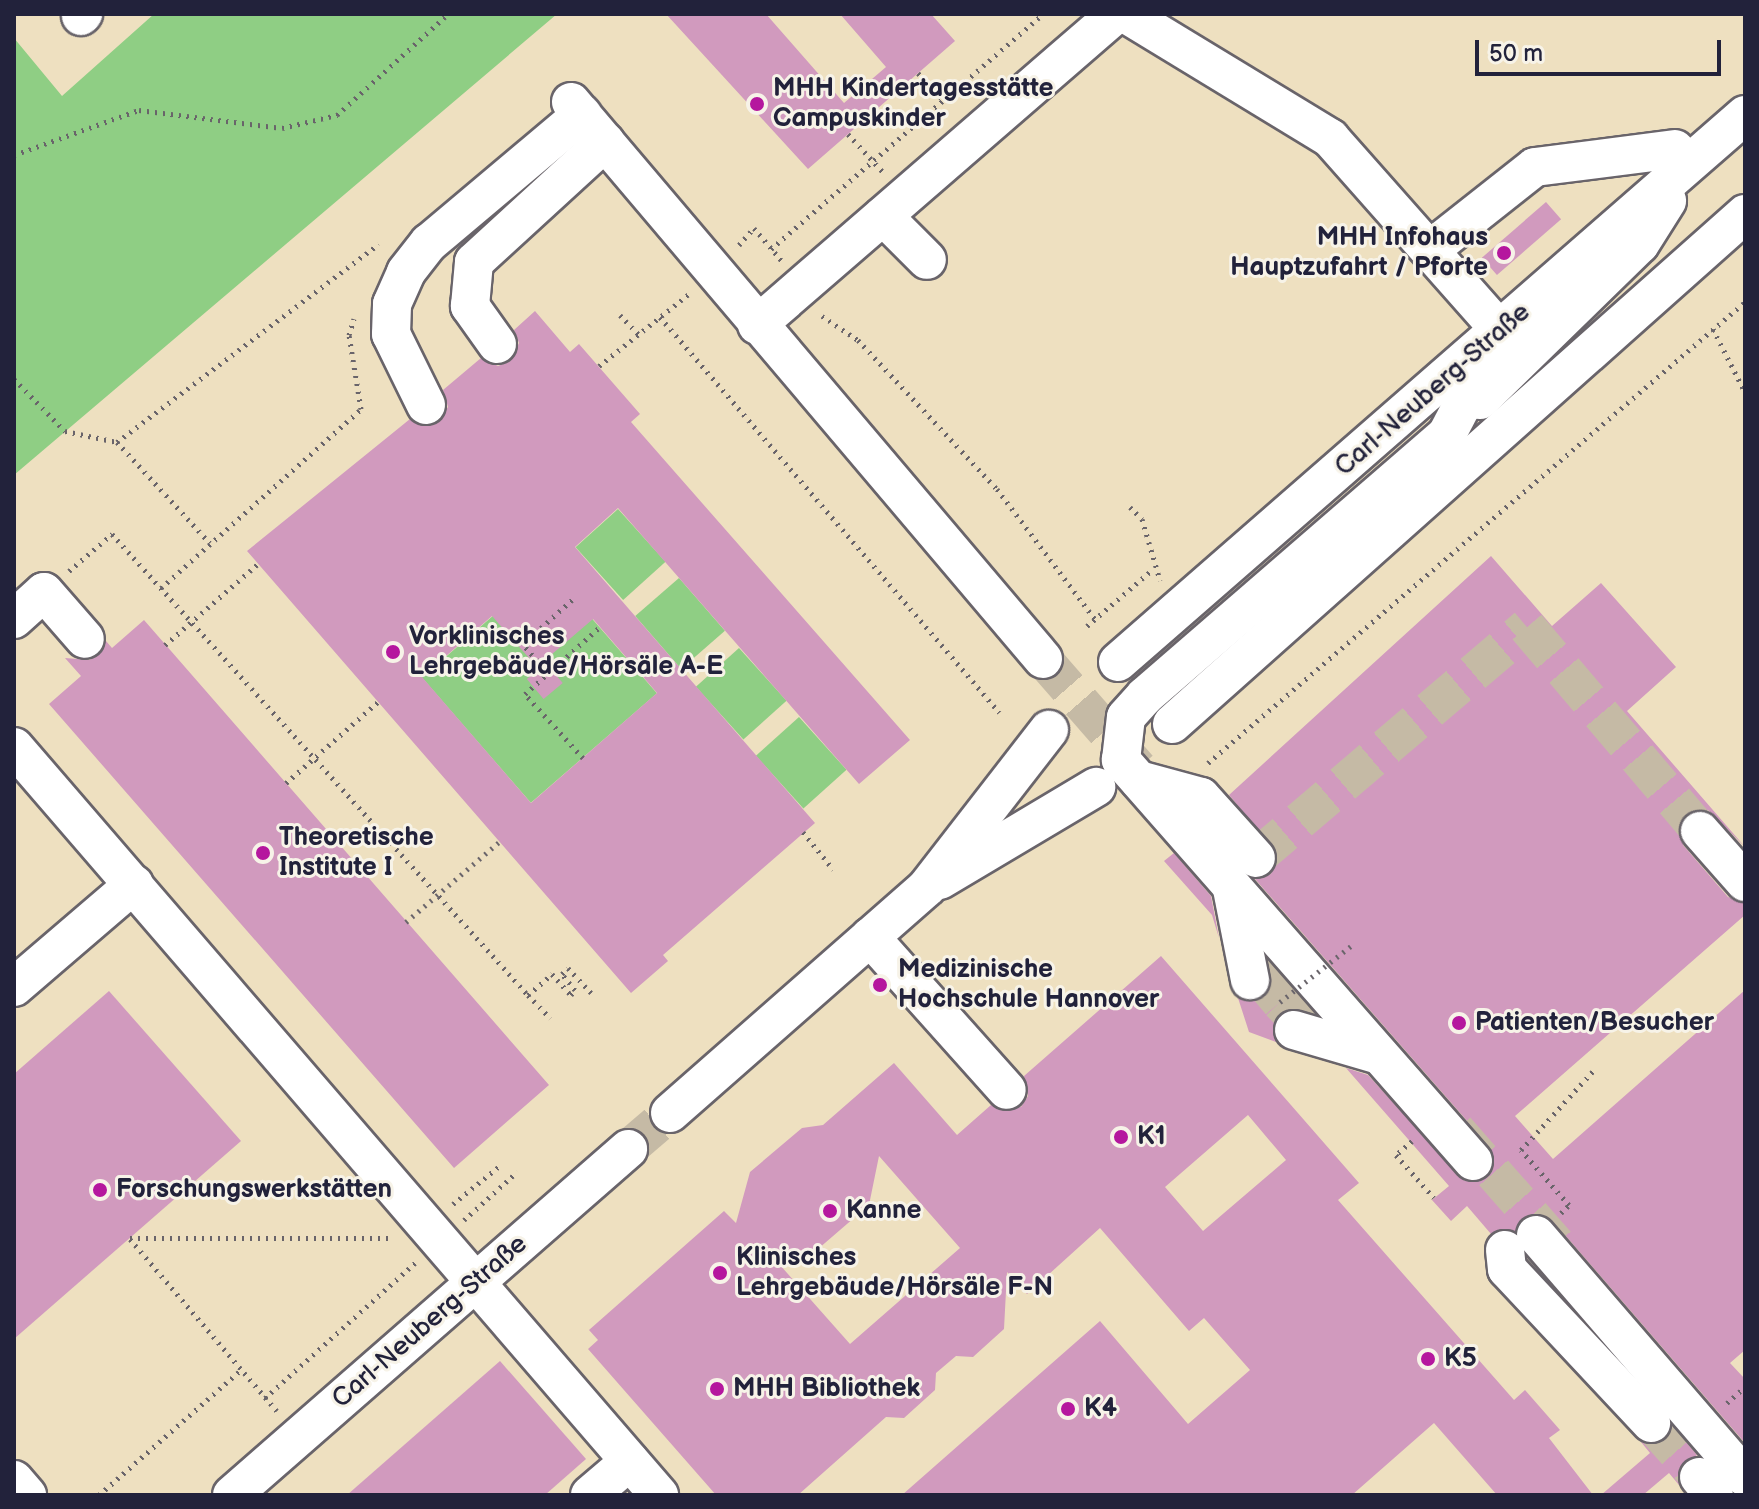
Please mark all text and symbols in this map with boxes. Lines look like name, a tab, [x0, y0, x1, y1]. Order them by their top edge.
scale bar	[1479, 24, 1725, 74]
text: 50 m	[1489, 39, 1543, 68]
place label: MHH Kindertagesstätte Campuskinder	[773, 73, 1054, 134]
marker: MHH Kindertagesstätte Campuskinder	[748, 95, 766, 113]
place label: MHH Infohaus Hauptzufahrt / Pforte	[1230, 222, 1488, 284]
marker: MHH Infohaus Hauptzufahrt / Pforte	[1495, 244, 1513, 262]
street label: Carl-Neuberg-Straße	[1329, 297, 1537, 483]
place label: Vorklinisches Lehrgebäude/Hörsäle A-E	[409, 621, 723, 682]
marker: Vorklinisches Lehrgebäude/Hörsäle A-E	[384, 643, 402, 661]
place label: Theoretische Institute I	[279, 822, 434, 884]
marker: Theoretische Institute I	[254, 844, 272, 862]
place label: Medizinische Hochschule Hannover	[898, 954, 1159, 1016]
marker: Medizinische Hochschule Hannover	[869, 974, 891, 996]
place label: Patienten/Besucher	[1475, 1007, 1714, 1039]
marker: Patienten/Besucher	[1450, 1014, 1468, 1032]
place label: K1	[1137, 1121, 1166, 1153]
marker: K1	[1112, 1128, 1130, 1146]
place label: Forschungswerkstätten	[116, 1174, 392, 1206]
marker: Forschungswerkstätten	[91, 1181, 109, 1199]
place label: Kanne	[846, 1195, 921, 1227]
marker: Kanne	[821, 1202, 839, 1220]
street label: Carl-Neuberg-Straße	[326, 1229, 534, 1415]
place label: Klinisches Lehrgebäude/Hörsäle F-N	[736, 1242, 1053, 1304]
marker: Klinisches Lehrgebäude/Hörsäle F-N	[711, 1264, 729, 1282]
place label: K5	[1444, 1343, 1477, 1375]
marker: K5	[1419, 1350, 1437, 1368]
place label: MHH Bibliothek	[733, 1373, 920, 1405]
marker: MHH Bibliothek	[708, 1380, 726, 1398]
place label: K4	[1084, 1393, 1117, 1425]
marker: K4	[1059, 1400, 1077, 1418]

